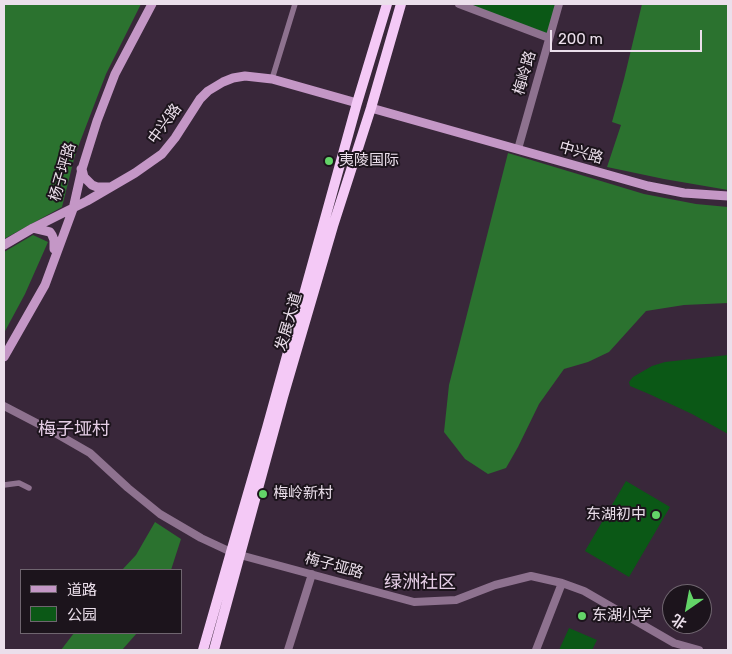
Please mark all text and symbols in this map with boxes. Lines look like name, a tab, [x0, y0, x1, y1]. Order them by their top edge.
scale bar	[552, 20, 704, 52]
text: 200 m	[558, 30, 603, 48]
street label: 梅岭路	[510, 49, 540, 97]
street label: 中兴路	[144, 101, 186, 147]
street label: 中兴路	[557, 138, 605, 168]
street label: 杨子坪路	[46, 141, 80, 203]
place label: 夷陵国际	[339, 152, 399, 170]
marker: 夷陵国际	[323, 155, 335, 167]
street label: 发展大道	[272, 291, 306, 353]
district label: 梅子垭村	[38, 419, 110, 441]
place label: 梅岭新村	[273, 485, 333, 503]
marker: 梅岭新村	[257, 488, 269, 500]
place label: 东湖初中	[586, 506, 646, 524]
marker: 东湖初中	[650, 509, 662, 521]
street label: 梅子垭路	[303, 550, 365, 582]
legend	[20, 569, 182, 634]
district label: 绿洲社区	[384, 572, 456, 594]
text: 道路	[67, 581, 97, 599]
north arrow	[662, 584, 712, 634]
text: 公园	[67, 606, 97, 624]
place label: 东湖小学	[592, 607, 652, 625]
marker: 东湖小学	[576, 610, 588, 622]
text: 北	[669, 610, 690, 632]

